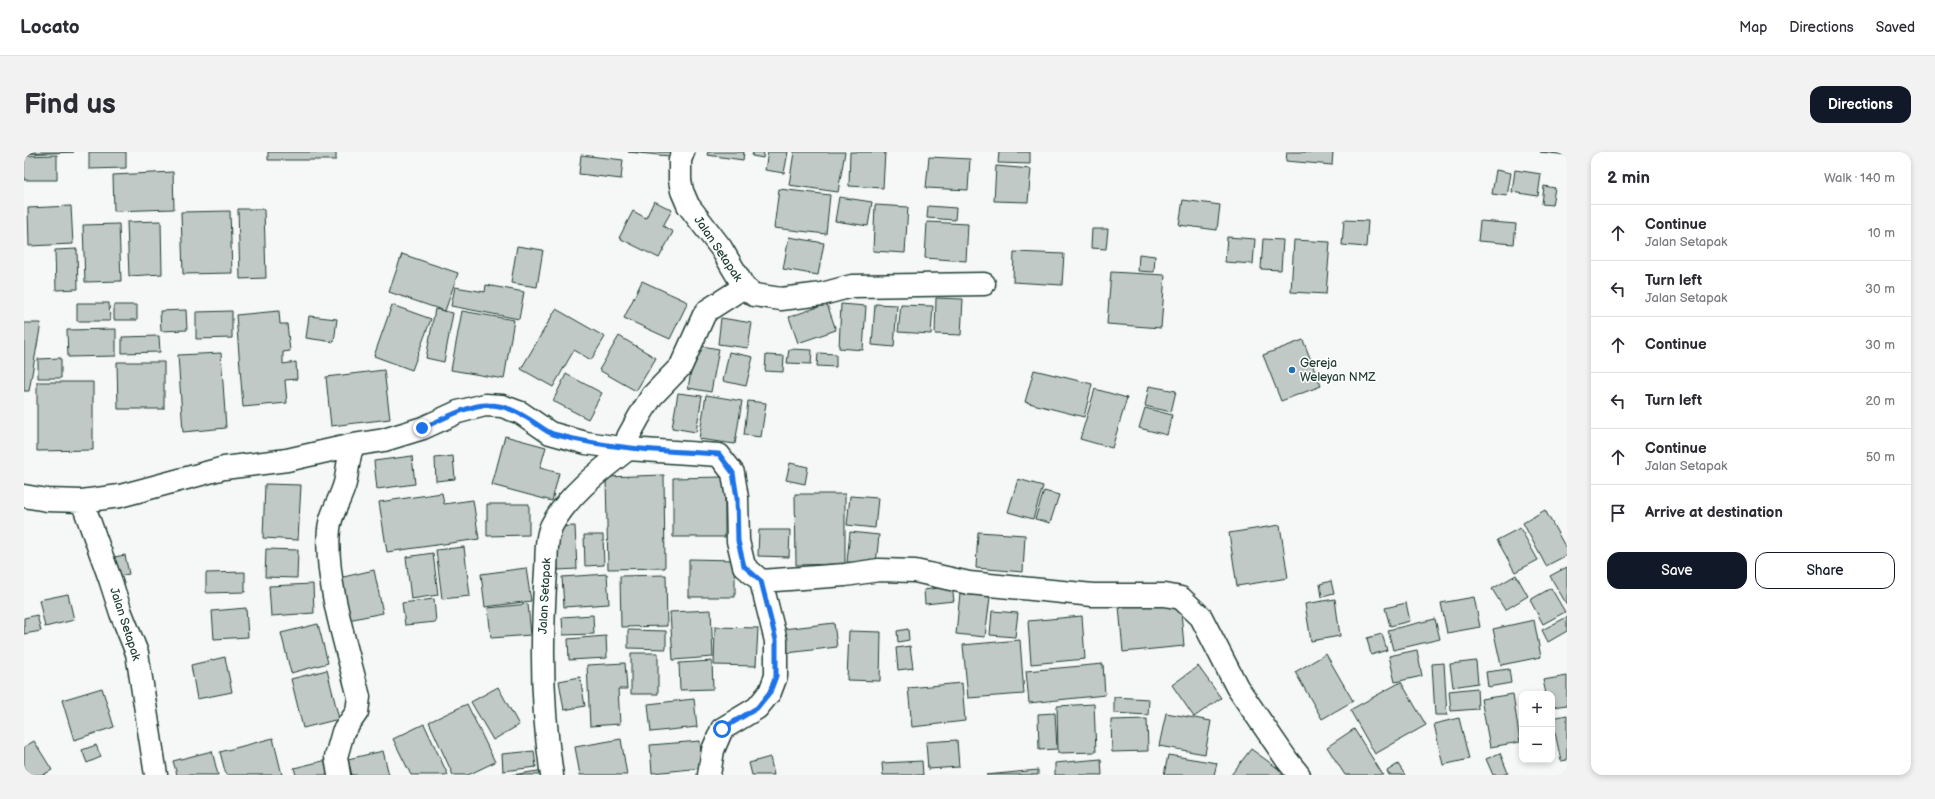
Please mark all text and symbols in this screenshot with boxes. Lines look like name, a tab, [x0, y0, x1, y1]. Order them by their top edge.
text: Locato	[20, 16, 80, 39]
text: Map	[1739, 19, 1767, 36]
text: Directions	[1789, 19, 1854, 36]
text: Saved	[1876, 19, 1915, 36]
button: Directions	[1810, 86, 1911, 123]
text: Find us	[24, 88, 116, 121]
text: 2 min	[1607, 168, 1650, 188]
text: Walk · 140 m	[1824, 170, 1895, 186]
street label: Jalan Setapak	[691, 213, 746, 285]
text: Continue	[1645, 215, 1707, 234]
icon: ahead	[1607, 222, 1629, 244]
text: 10 m	[1868, 225, 1895, 241]
text: Jalan Setapak	[1645, 234, 1727, 250]
text: Turn left	[1645, 271, 1702, 290]
icon: left	[1607, 278, 1629, 300]
text: 30 m	[1865, 281, 1895, 297]
text: Jalan Setapak	[1645, 290, 1727, 306]
icon: ahead	[1607, 334, 1629, 356]
text: Continue	[1645, 335, 1707, 354]
text: 30 m	[1865, 337, 1895, 353]
place label: Gereja Weleyan NMZ	[1300, 356, 1376, 385]
marker: Gereja Weleyan NMZ	[1287, 365, 1297, 375]
icon: left	[1607, 390, 1629, 412]
text: Turn left	[1645, 391, 1702, 410]
text: 20 m	[1865, 393, 1895, 409]
route end	[413, 419, 431, 437]
text: Continue	[1645, 439, 1707, 458]
icon: ahead	[1607, 446, 1629, 468]
text: 50 m	[1866, 449, 1895, 465]
text: Jalan Setapak	[1645, 458, 1727, 474]
icon: arrive	[1607, 502, 1629, 524]
text: Arrive at destination	[1645, 503, 1783, 522]
button: Save	[1607, 552, 1747, 589]
button: Share	[1755, 552, 1895, 589]
street label: Jalan Setapak	[536, 557, 554, 634]
street label: Jalan Setapak	[106, 585, 144, 663]
map controls	[1519, 691, 1555, 763]
button: +	[1519, 691, 1555, 727]
route start	[713, 720, 731, 738]
button: −	[1519, 727, 1555, 763]

